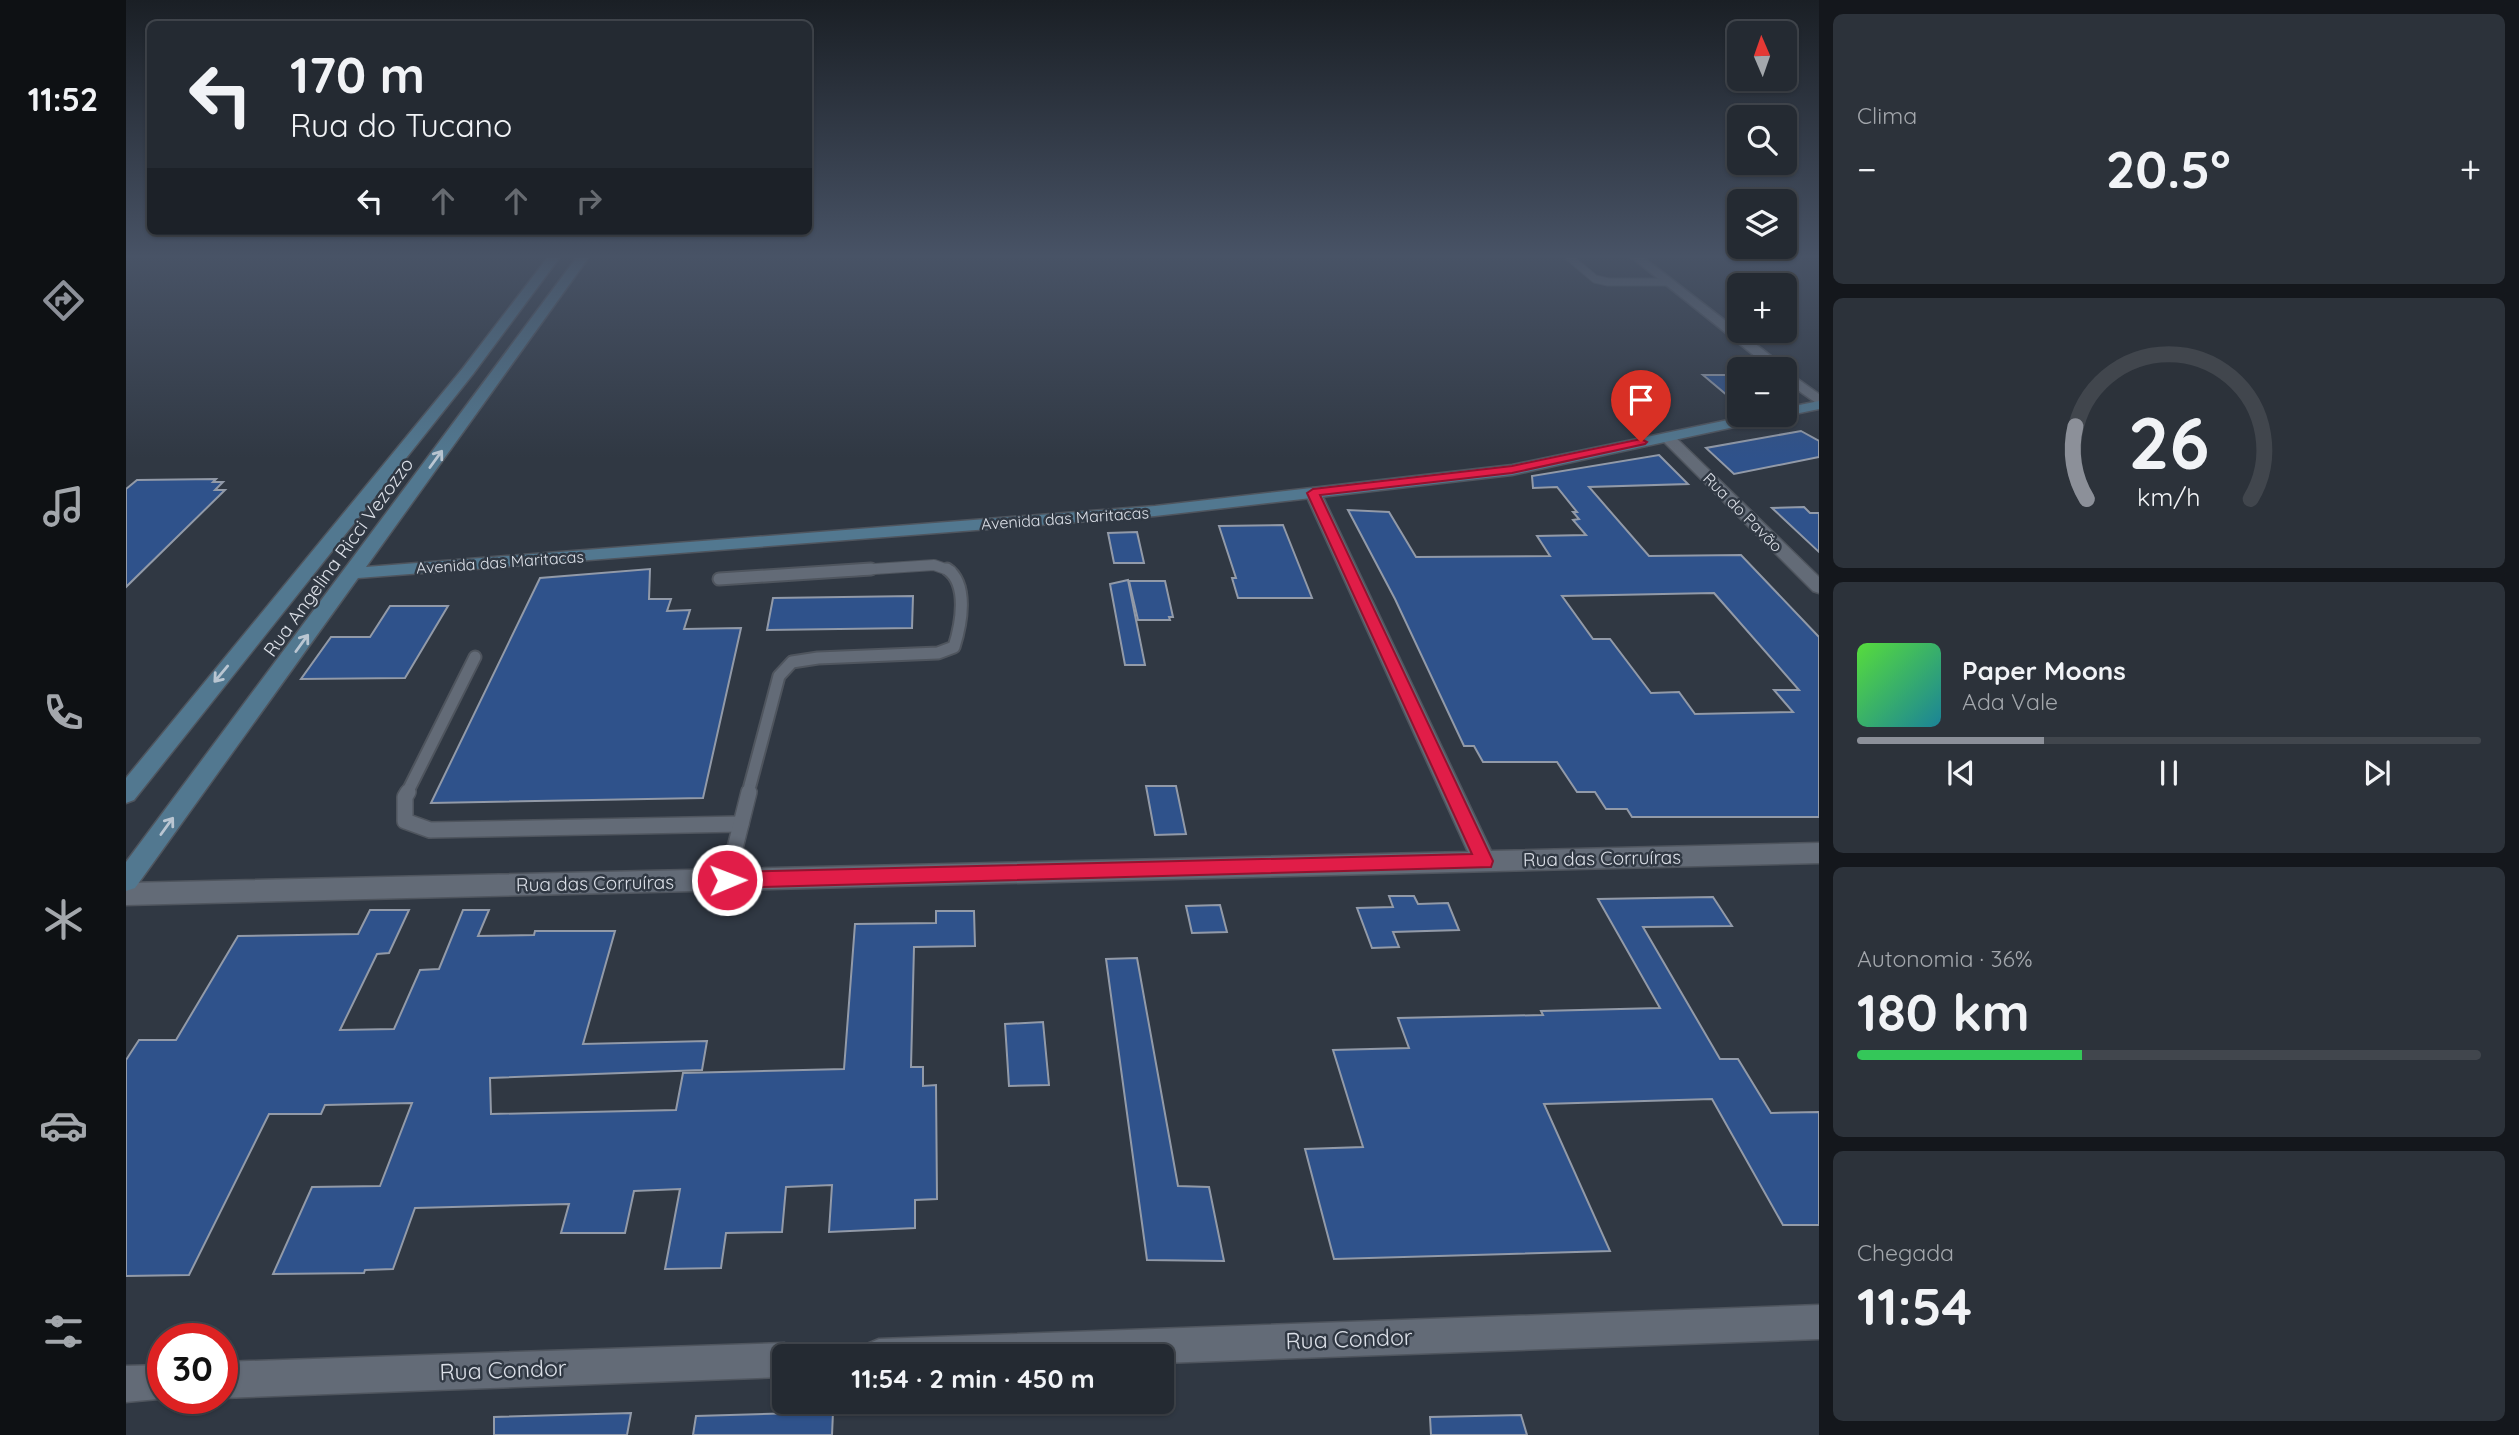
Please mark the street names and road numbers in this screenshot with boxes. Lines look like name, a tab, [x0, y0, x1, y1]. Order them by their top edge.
street label: Rua Angelina Ricci Vezozzo	[258, 453, 418, 661]
street label: Rua do Pavão	[1699, 468, 1787, 556]
street label: Avenida das Maritacas	[980, 502, 1150, 534]
street label: Avenida das Maritacas	[415, 546, 585, 578]
street label: Rua das Corruíras	[1523, 845, 1681, 871]
street label: Rua das Corruíras	[516, 870, 674, 896]
street label: Rua Condor	[1285, 1322, 1413, 1355]
street label: Rua Condor	[439, 1353, 567, 1386]

